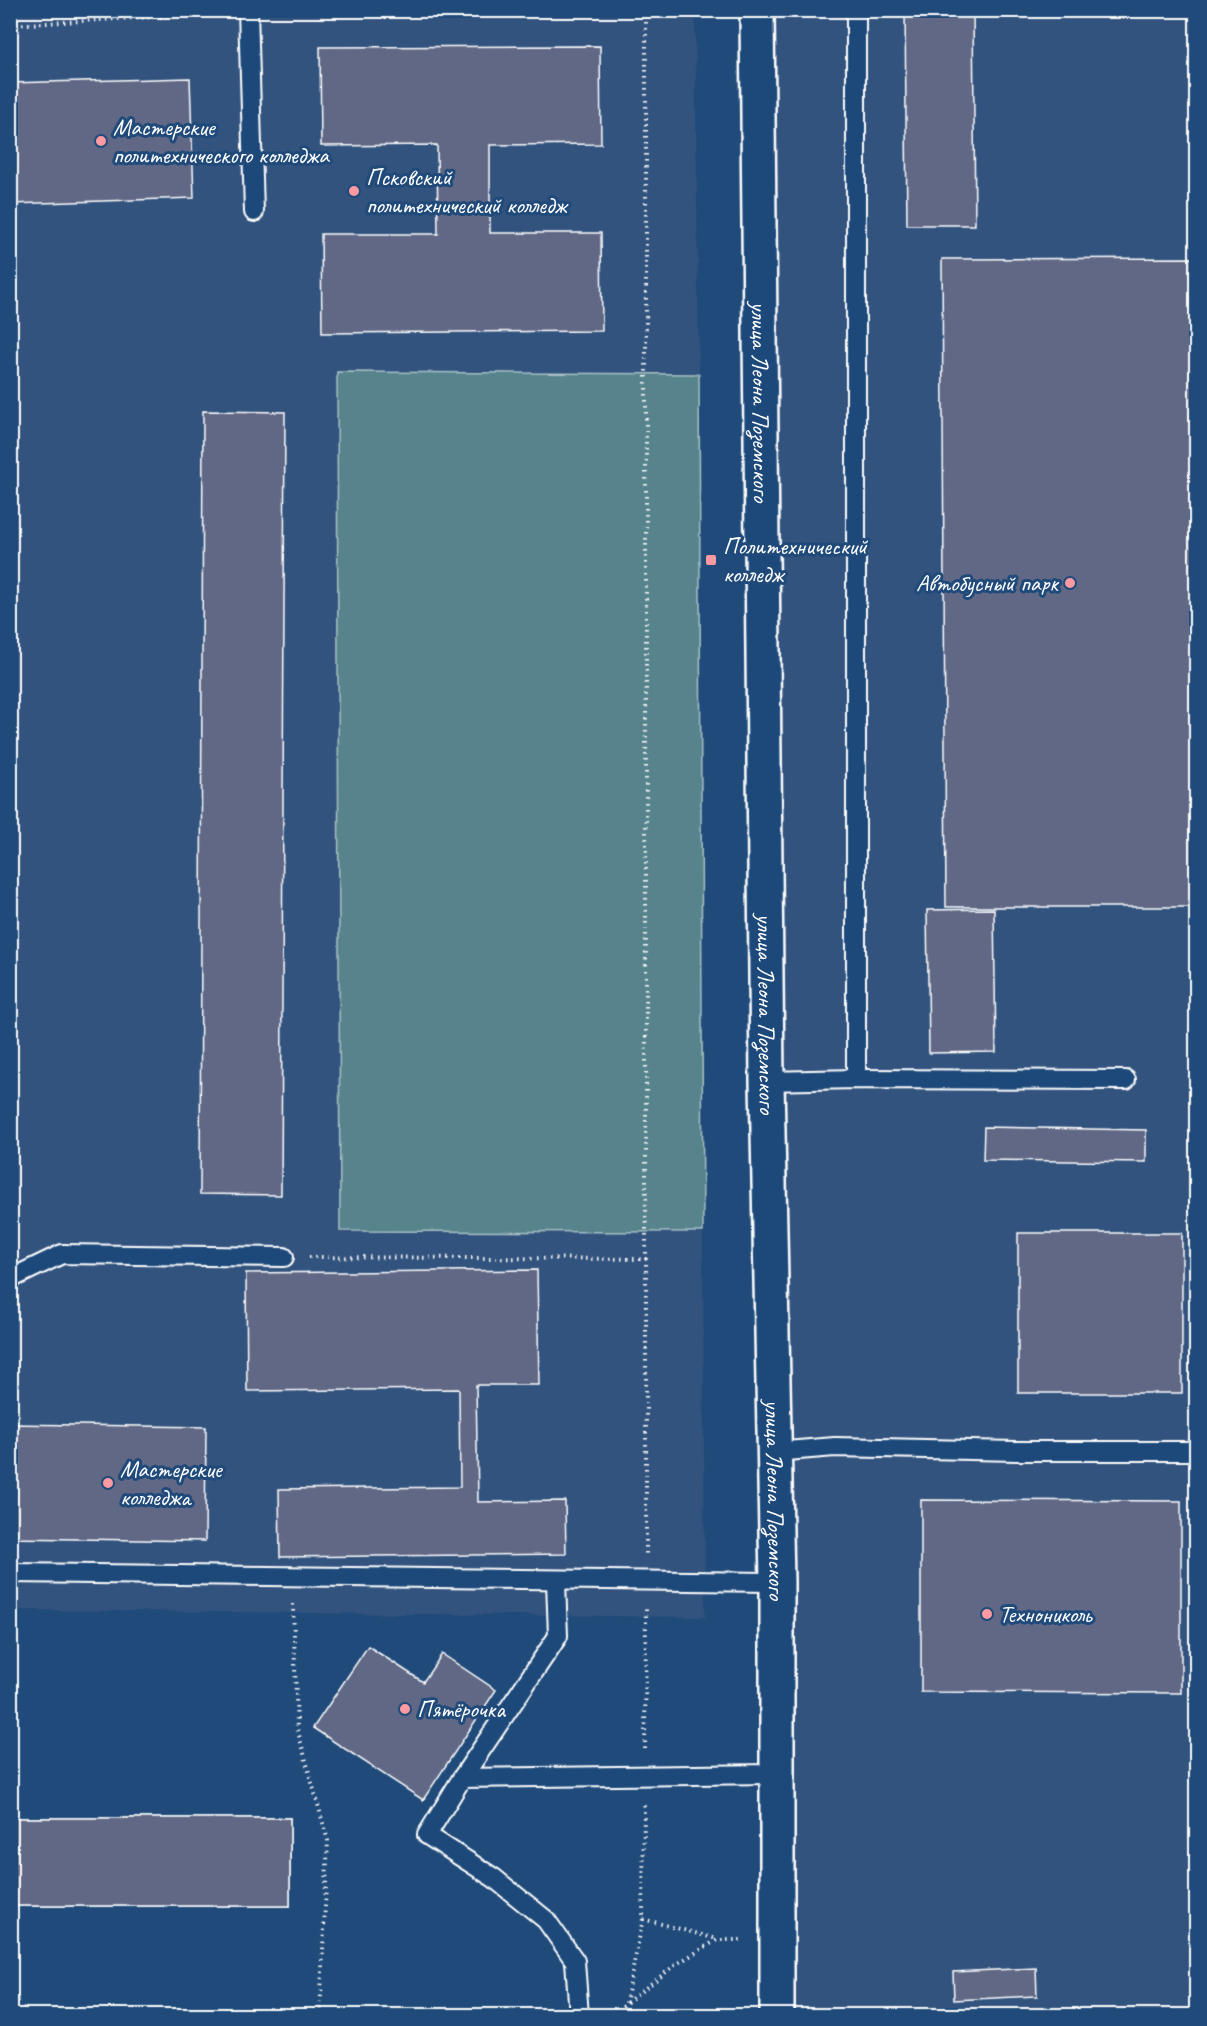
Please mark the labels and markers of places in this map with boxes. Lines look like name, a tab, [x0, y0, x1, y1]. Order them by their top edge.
place label: Мастерские политехнического колледжа	[113, 112, 330, 170]
marker: Мастерские политехнического колледжа	[94, 134, 108, 148]
place label: Псковский политехнический колледж	[366, 162, 569, 220]
marker: Псковский политехнический колледж	[347, 184, 361, 198]
place label: Политехнический колледж	[723, 531, 869, 589]
marker: Политехнический колледж	[704, 553, 718, 567]
place label: Автобусный парк	[916, 568, 1060, 598]
marker: Автобусный парк	[1063, 576, 1077, 590]
place label: Мастерские колледжа	[120, 1454, 224, 1512]
marker: Мастерские колледжа	[101, 1476, 115, 1490]
place label: Технониколь	[999, 1599, 1093, 1629]
marker: Технониколь	[980, 1607, 994, 1621]
place label: Пятёрочка	[417, 1694, 506, 1724]
marker: Пятёрочка	[398, 1702, 412, 1716]

